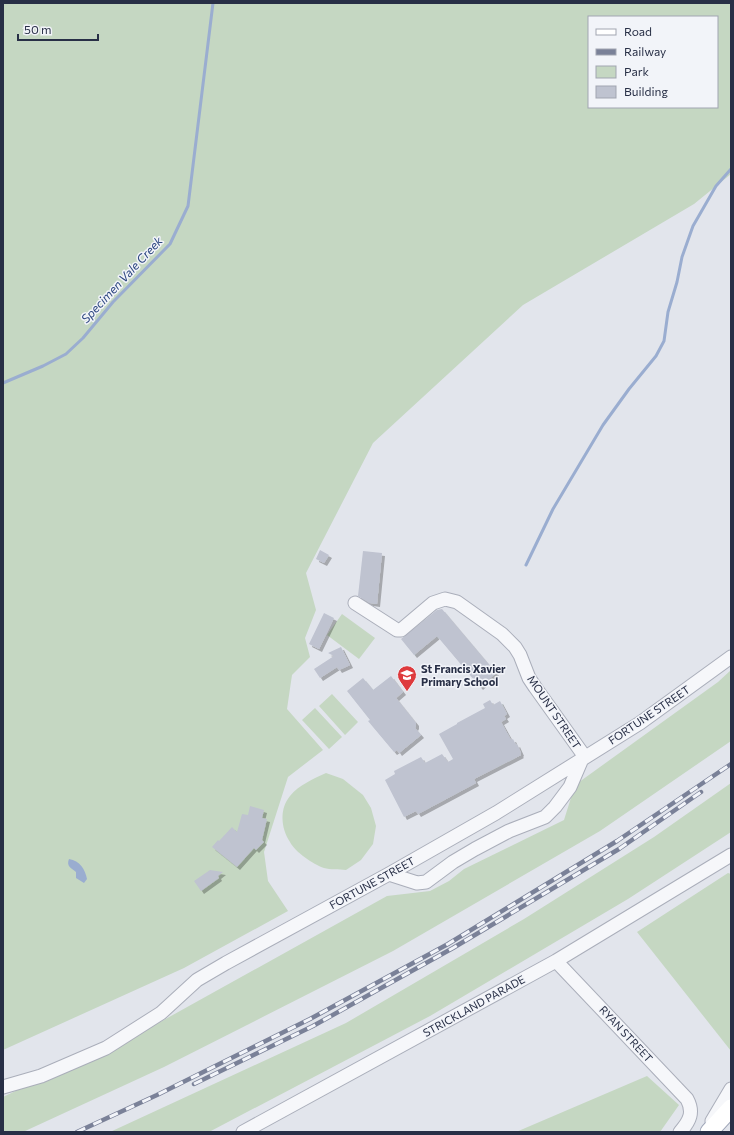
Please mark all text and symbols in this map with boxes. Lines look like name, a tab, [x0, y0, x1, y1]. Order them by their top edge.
scale bar	[18, 16, 98, 42]
legend	[588, 16, 718, 108]
text: 50 m	[24, 22, 52, 36]
text: Road	[624, 24, 652, 38]
text: Railway	[624, 44, 666, 58]
text: Park	[624, 64, 650, 78]
text: Building	[624, 84, 668, 98]
water label: Specimen Vale Creek	[78, 233, 165, 325]
place label: St Francis Xavier Primary School	[421, 662, 506, 688]
school or university icon: St Francis Xavier Primary School	[396, 664, 418, 692]
street label: MOUNT STREET	[525, 673, 584, 751]
street label: FORTUNE STREET	[606, 683, 692, 747]
street label: FORTUNE STREET	[327, 854, 417, 911]
street label: STRICKLAND PARADE	[420, 972, 527, 1039]
street label: RYAN STREET	[597, 1003, 656, 1064]

